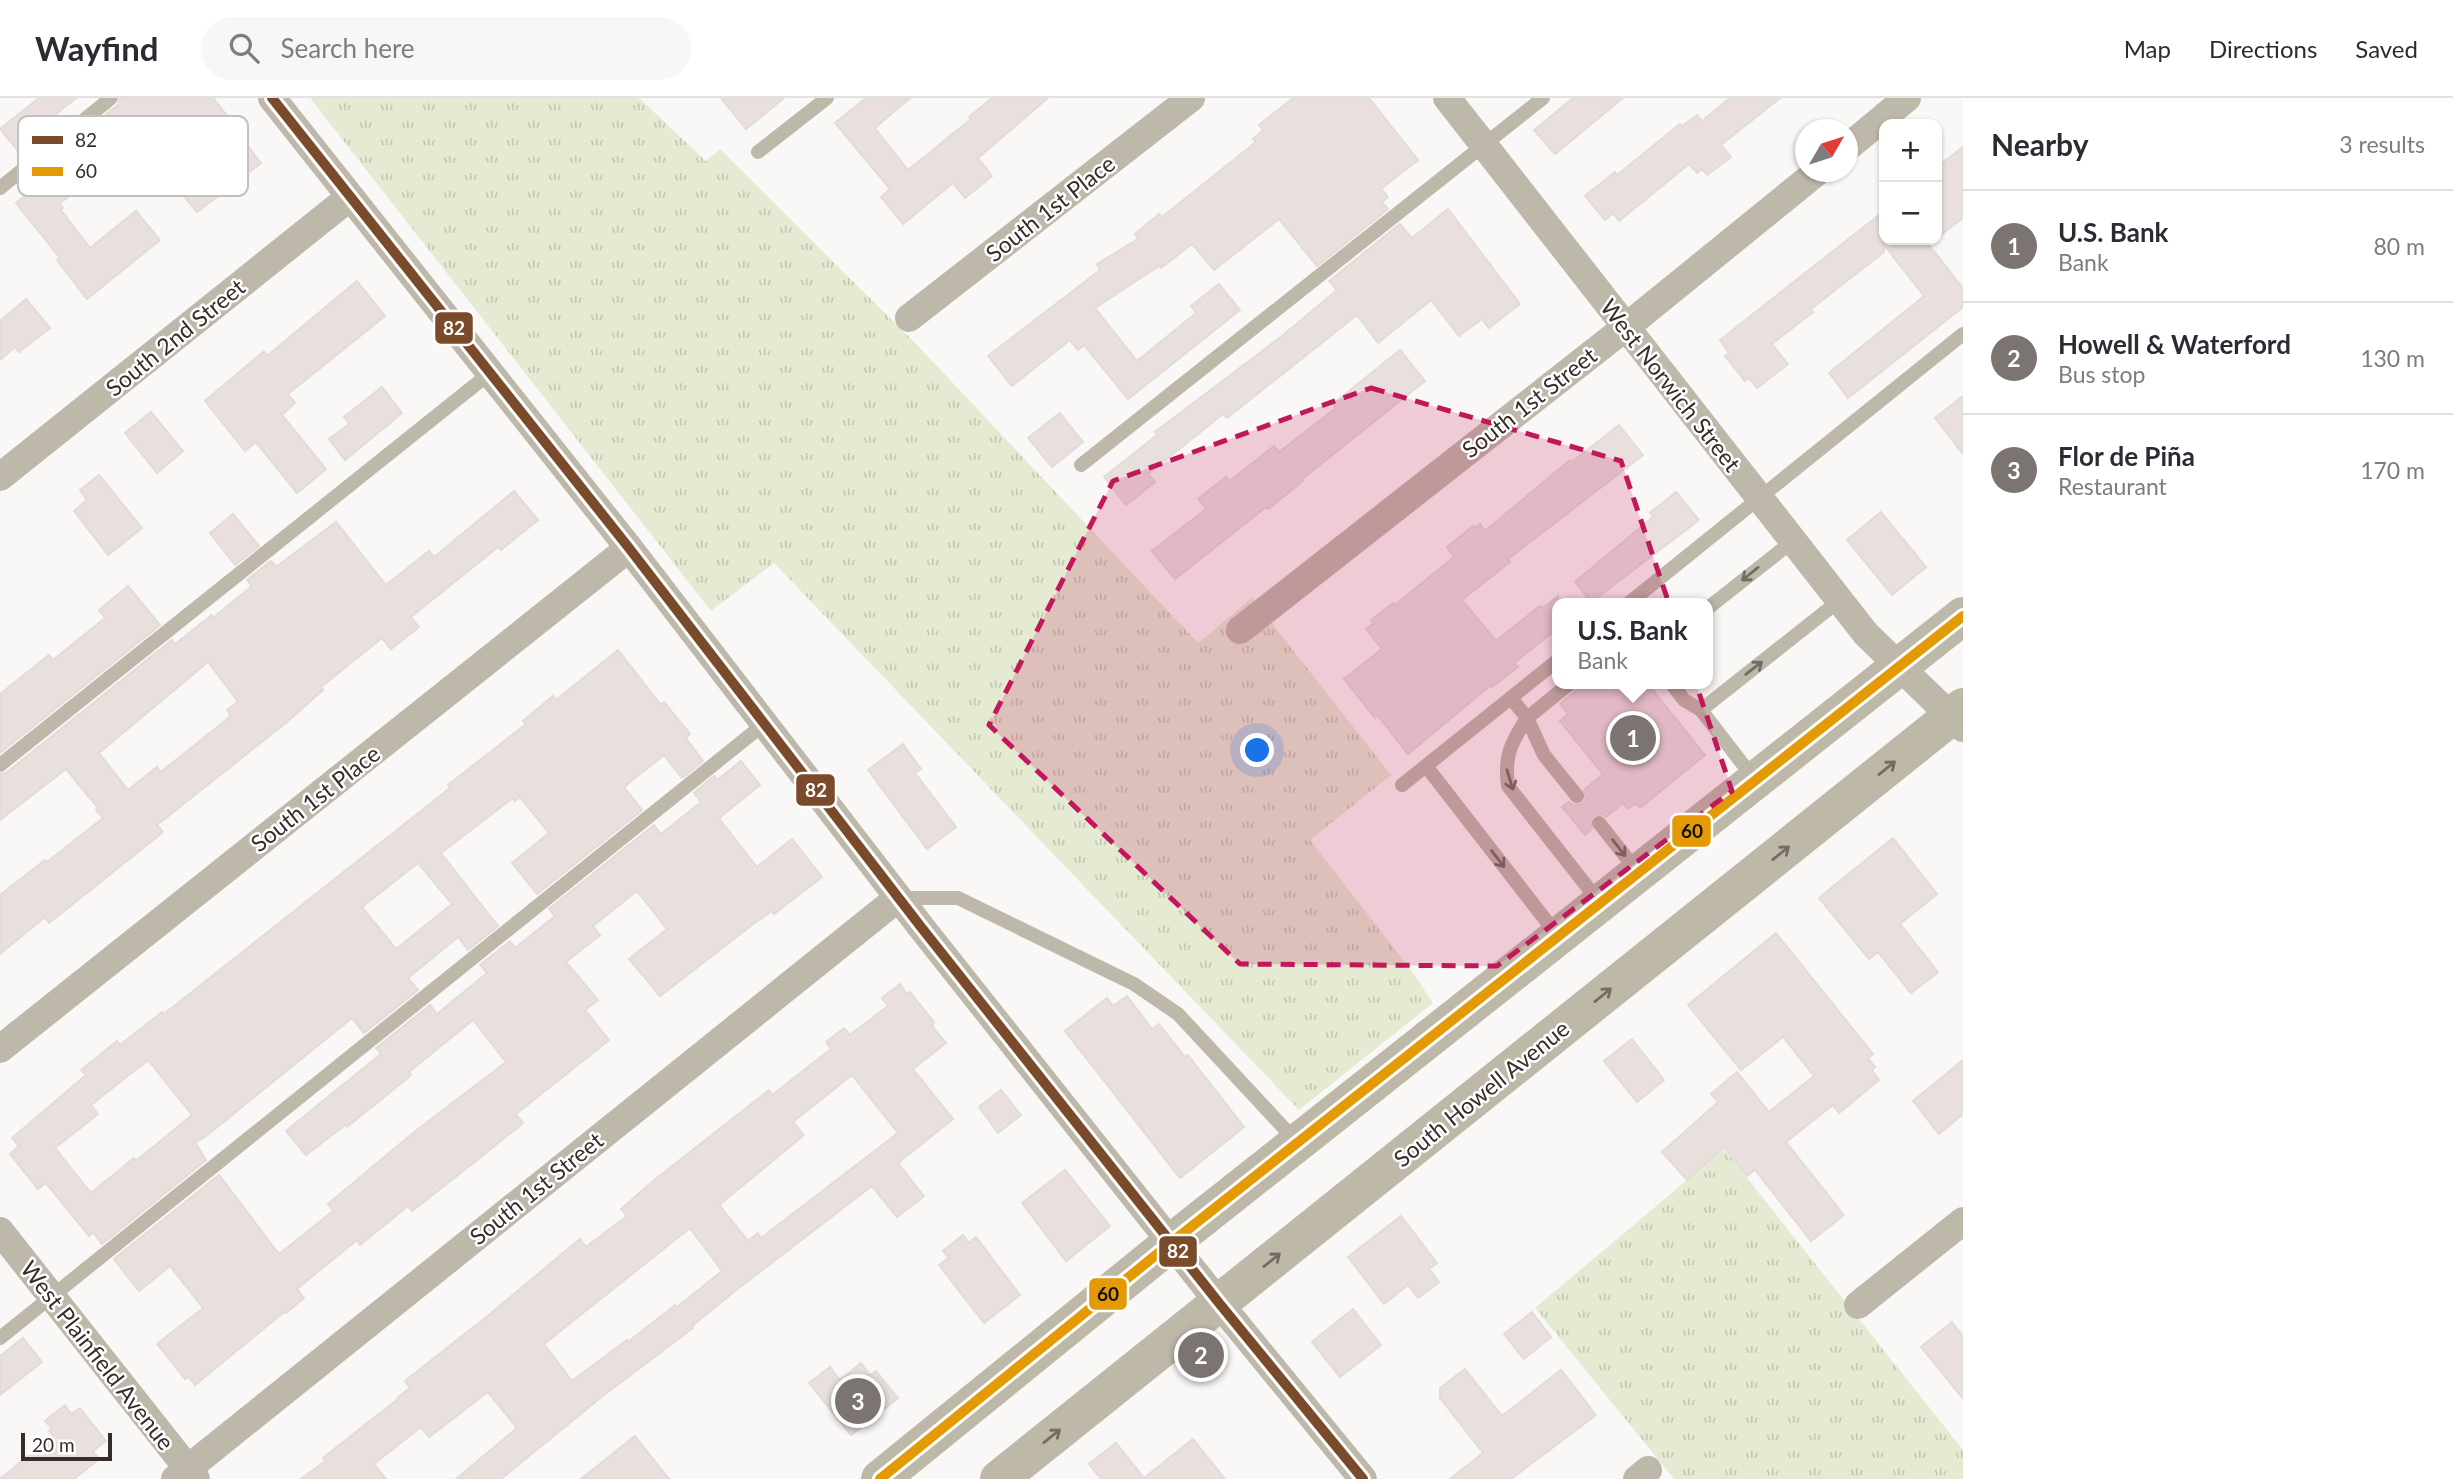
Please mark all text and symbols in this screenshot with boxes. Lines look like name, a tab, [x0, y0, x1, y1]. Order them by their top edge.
search box	[201, 17, 691, 80]
text: Wayfind	[35, 28, 159, 68]
icon: search	[225, 29, 263, 67]
text: Search here	[281, 32, 415, 64]
text: Map	[2124, 34, 2171, 63]
text: Directions	[2209, 34, 2317, 63]
text: Saved	[2355, 34, 2418, 63]
legend	[18, 116, 248, 196]
north arrow	[1795, 119, 1858, 182]
map controls	[1879, 119, 1942, 245]
button: +	[1879, 119, 1942, 182]
text: Nearby	[1991, 126, 2089, 162]
text: 82	[75, 128, 97, 151]
text: 3 results	[2339, 130, 2425, 158]
street label: South 1st Place	[980, 149, 1120, 267]
text: 60	[75, 159, 97, 182]
button: −	[1879, 182, 1942, 245]
text: U.S. Bank	[2058, 216, 2168, 248]
text: 1	[2007, 232, 2021, 260]
text: 80 m	[2374, 232, 2425, 260]
text: Bank	[2058, 248, 2109, 276]
street label: South 2nd Street	[100, 272, 251, 402]
street label: West Norwich Street	[1595, 293, 1748, 477]
line badge: 82	[434, 311, 474, 345]
text: 82	[443, 316, 465, 339]
text: Howell & Waterford	[2058, 328, 2291, 360]
street label: South 1st Street	[1456, 340, 1603, 463]
text: 2	[2007, 344, 2021, 372]
text: 130 m	[2360, 344, 2425, 372]
text: Bus stop	[2058, 360, 2145, 388]
text: Flor de Piña	[2058, 440, 2195, 472]
text: 3	[2007, 456, 2021, 484]
text: 170 m	[2360, 456, 2425, 484]
text: Restaurant	[2058, 472, 2167, 500]
one-way arrow	[1742, 567, 1760, 582]
popup	[1552, 598, 1713, 689]
text: U.S. Bank	[1577, 614, 1688, 646]
text: Bank	[1577, 646, 1628, 674]
one-way arrow	[1745, 660, 1763, 676]
pin: 1	[1610, 712, 1656, 764]
your location	[1240, 733, 1274, 767]
street label: South 1st Place	[245, 739, 385, 857]
one-way arrow	[1877, 760, 1895, 776]
one-way arrow	[1504, 769, 1517, 791]
line badge: 82	[795, 773, 836, 807]
text: 82	[805, 778, 827, 801]
line badge: 60	[1671, 814, 1712, 848]
text: 60	[1681, 819, 1703, 842]
one-way arrow	[1611, 839, 1627, 857]
one-way arrow	[1771, 845, 1789, 861]
one-way arrow	[1490, 849, 1505, 867]
one-way arrow	[1594, 987, 1612, 1003]
street label: South Howell Avenue	[1388, 1014, 1574, 1172]
street label: South 1st Street	[464, 1125, 609, 1250]
line badge: 82	[1158, 1235, 1198, 1268]
text: 82	[1167, 1239, 1189, 1262]
one-way arrow	[1263, 1252, 1281, 1267]
street label: West Plainfield Avenue	[15, 1255, 181, 1455]
line badge: 60	[1088, 1277, 1128, 1311]
text: 60	[1097, 1282, 1119, 1305]
pin: 2	[1178, 1329, 1224, 1381]
pin: 3	[835, 1375, 881, 1427]
one-way arrow	[1043, 1429, 1061, 1444]
scale bar	[21, 1430, 112, 1462]
text: 20 m	[32, 1433, 75, 1456]

